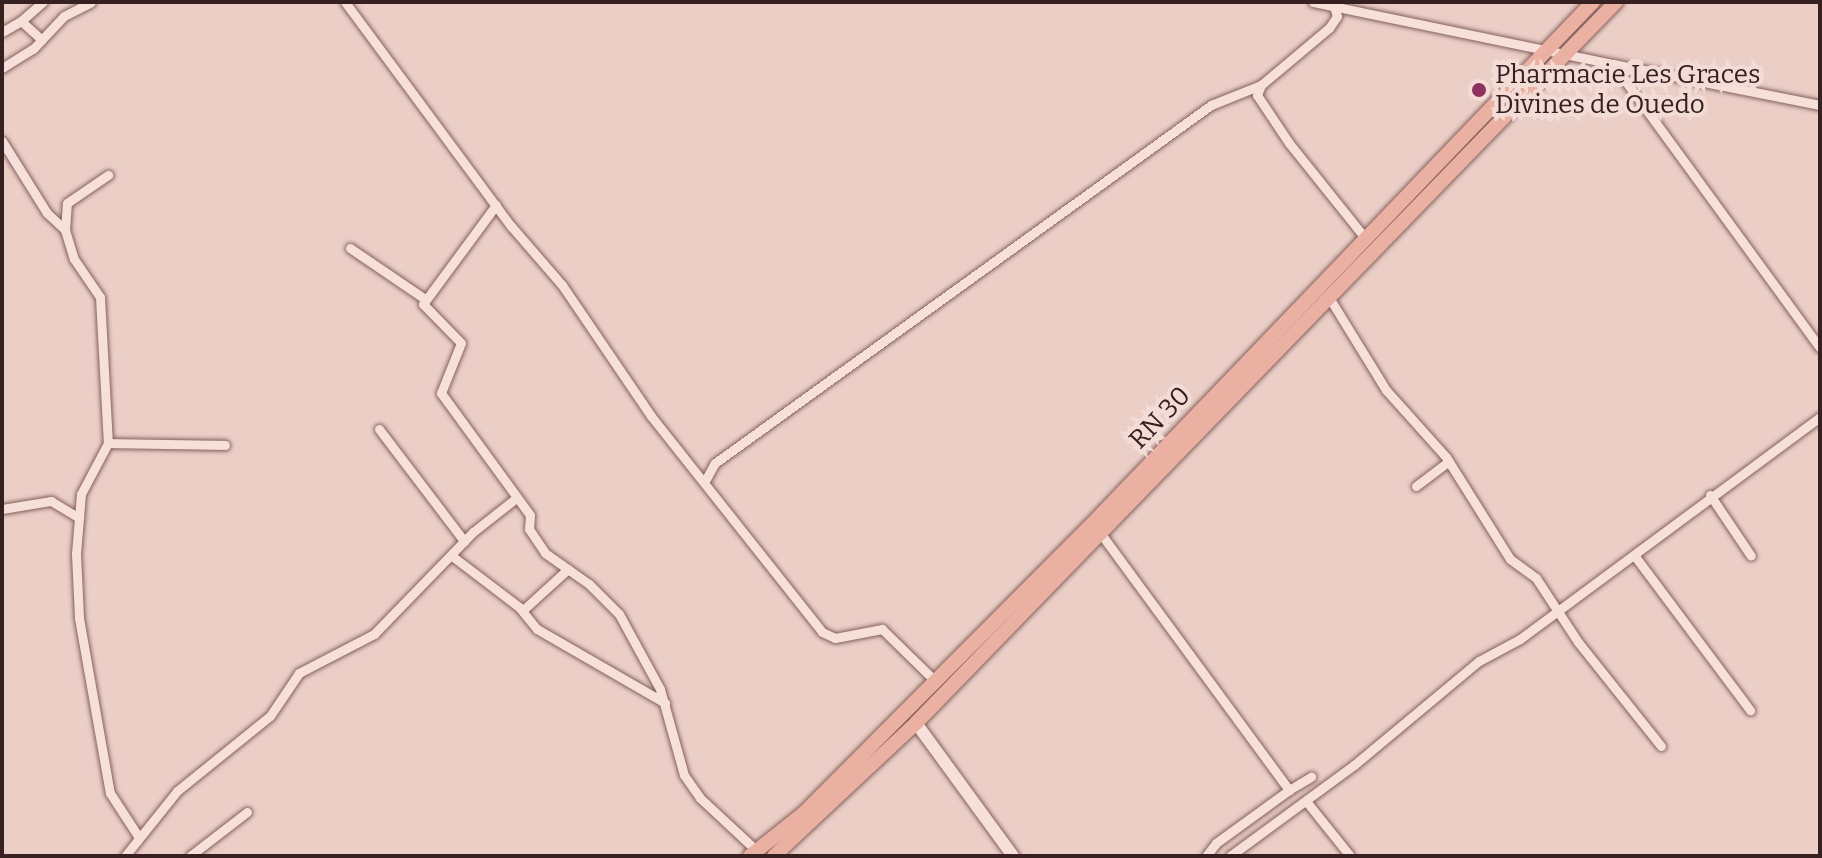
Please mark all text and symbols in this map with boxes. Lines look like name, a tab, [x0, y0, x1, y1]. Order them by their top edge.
place label: Pharmacie Les Graces Divines de Ouedo	[1495, 59, 1760, 120]
marker: Pharmacie Les Graces Divines de Ouedo	[1470, 81, 1488, 99]
street label: RN 30	[1123, 380, 1197, 456]

